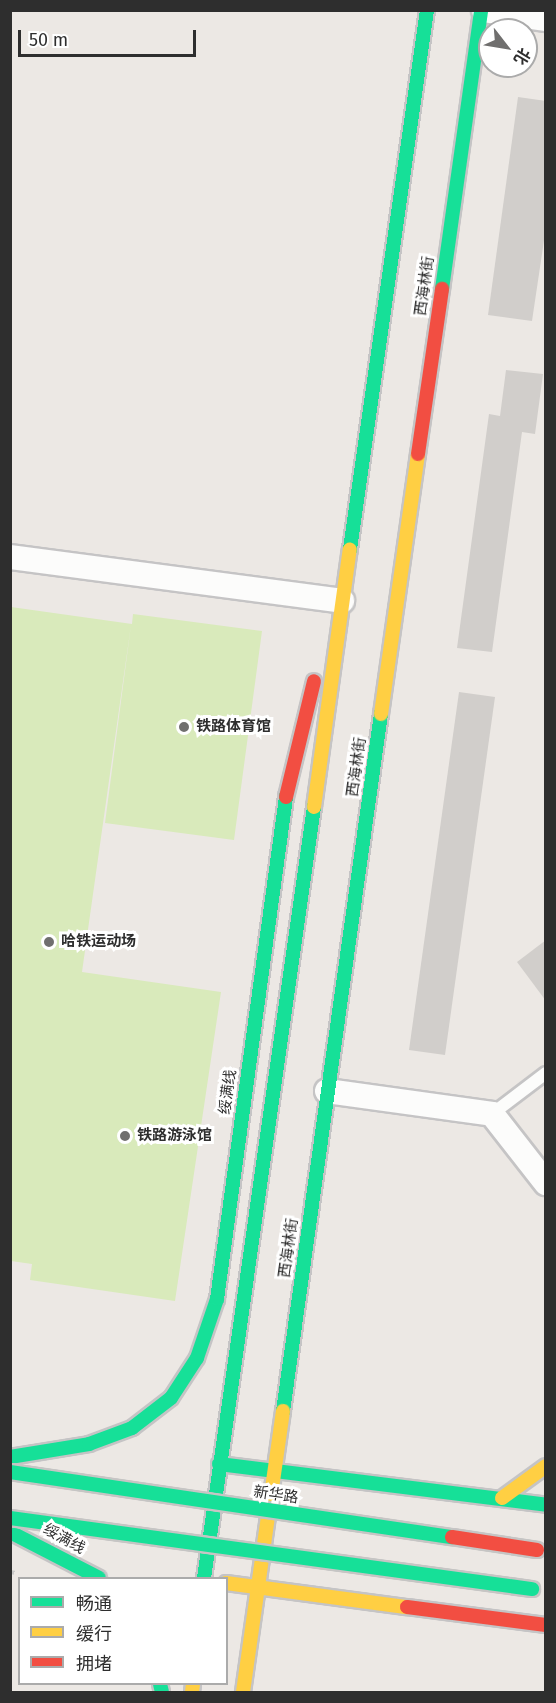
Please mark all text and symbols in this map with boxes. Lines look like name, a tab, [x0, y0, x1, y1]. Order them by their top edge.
scale bar	[21, 18, 200, 56]
north arrow	[478, 18, 538, 78]
text: 50 m	[29, 29, 68, 51]
text: 北	[510, 45, 534, 68]
street label: 西海林街	[412, 255, 438, 317]
place label: 铁路体育馆	[196, 718, 271, 736]
marker: 铁路体育馆	[177, 720, 191, 734]
street label: 西海林街	[344, 736, 370, 798]
place label: 哈铁运动场	[61, 933, 136, 951]
marker: 哈铁运动场	[42, 935, 56, 949]
street label: 绥满线	[216, 1068, 240, 1116]
place label: 铁路游泳馆	[137, 1127, 212, 1145]
marker: 铁路游泳馆	[118, 1129, 132, 1143]
street label: 西海林街	[276, 1217, 302, 1279]
street label: 新华路	[252, 1483, 300, 1507]
street label: 绥满线	[40, 1520, 88, 1558]
legend	[18, 1577, 228, 1685]
text: 畅通	[76, 1593, 112, 1615]
text: 缓行	[76, 1623, 112, 1645]
text: 拥堵	[76, 1653, 112, 1675]

